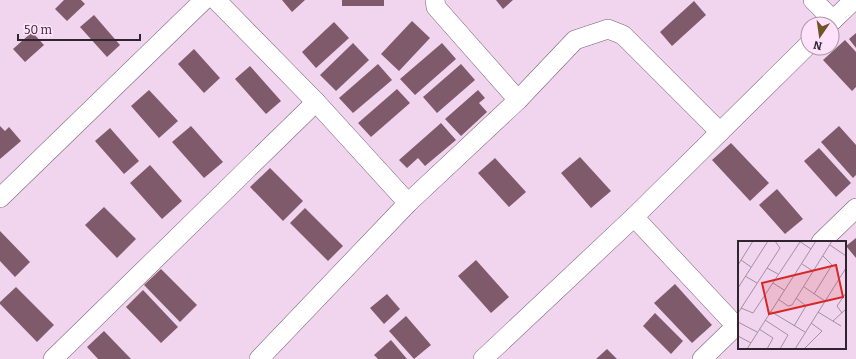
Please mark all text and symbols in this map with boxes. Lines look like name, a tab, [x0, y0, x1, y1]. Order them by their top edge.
scale bar	[18, 16, 140, 42]
north arrow	[800, 16, 840, 56]
text: 50 m	[24, 23, 53, 37]
text: N	[812, 38, 823, 53]
inset map	[738, 241, 846, 349]

